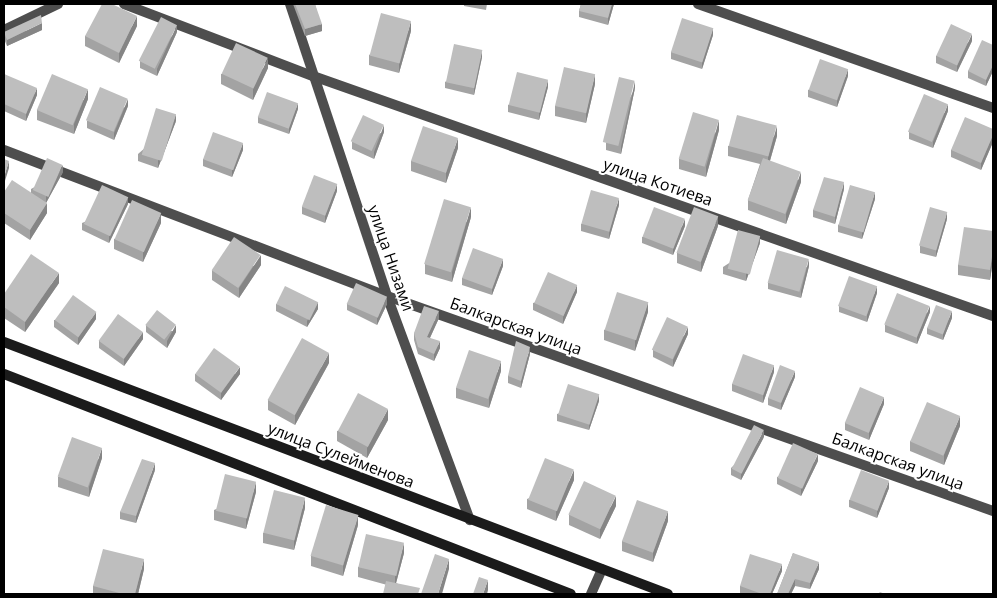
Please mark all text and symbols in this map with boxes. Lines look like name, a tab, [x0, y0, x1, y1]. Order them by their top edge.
street label: улица Котиева	[601, 154, 715, 210]
street label: улица Низами	[364, 202, 418, 314]
street label: Балкарская улица	[447, 293, 585, 359]
street label: улица Сулейменова	[265, 418, 417, 492]
street label: Балкарская улица	[829, 428, 967, 494]

